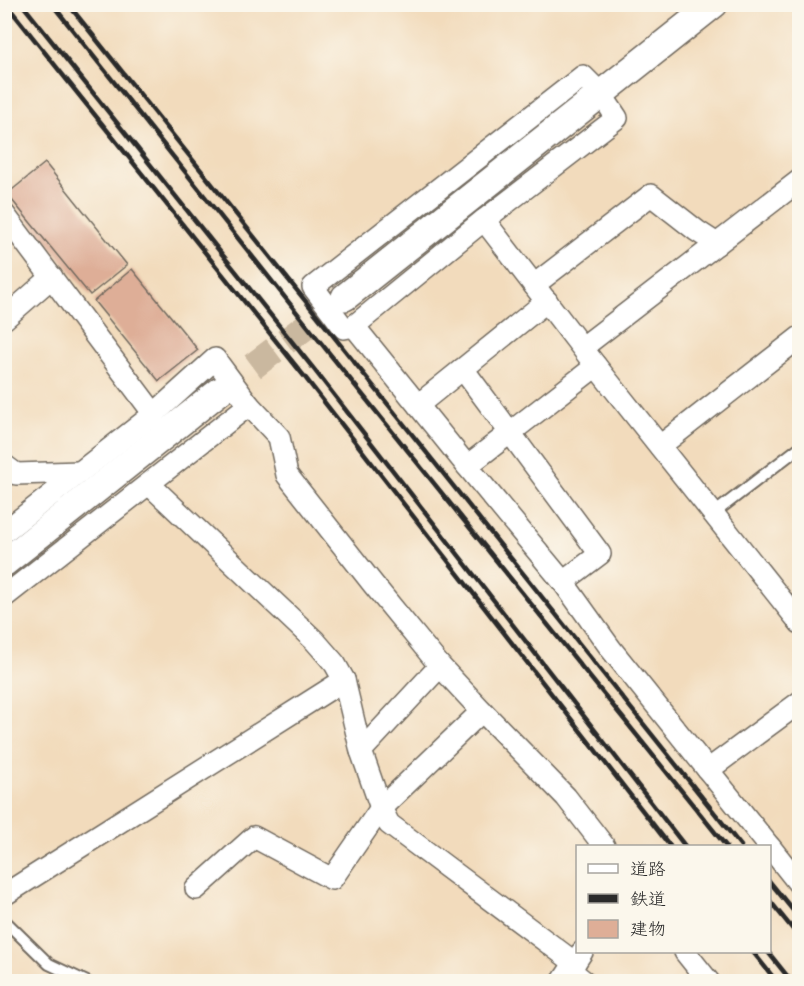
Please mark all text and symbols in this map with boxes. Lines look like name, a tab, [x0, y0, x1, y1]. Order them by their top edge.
legend	[576, 845, 771, 953]
text: 道路	[630, 857, 666, 880]
text: 鉄道	[630, 887, 666, 910]
text: 建物	[630, 917, 666, 940]

